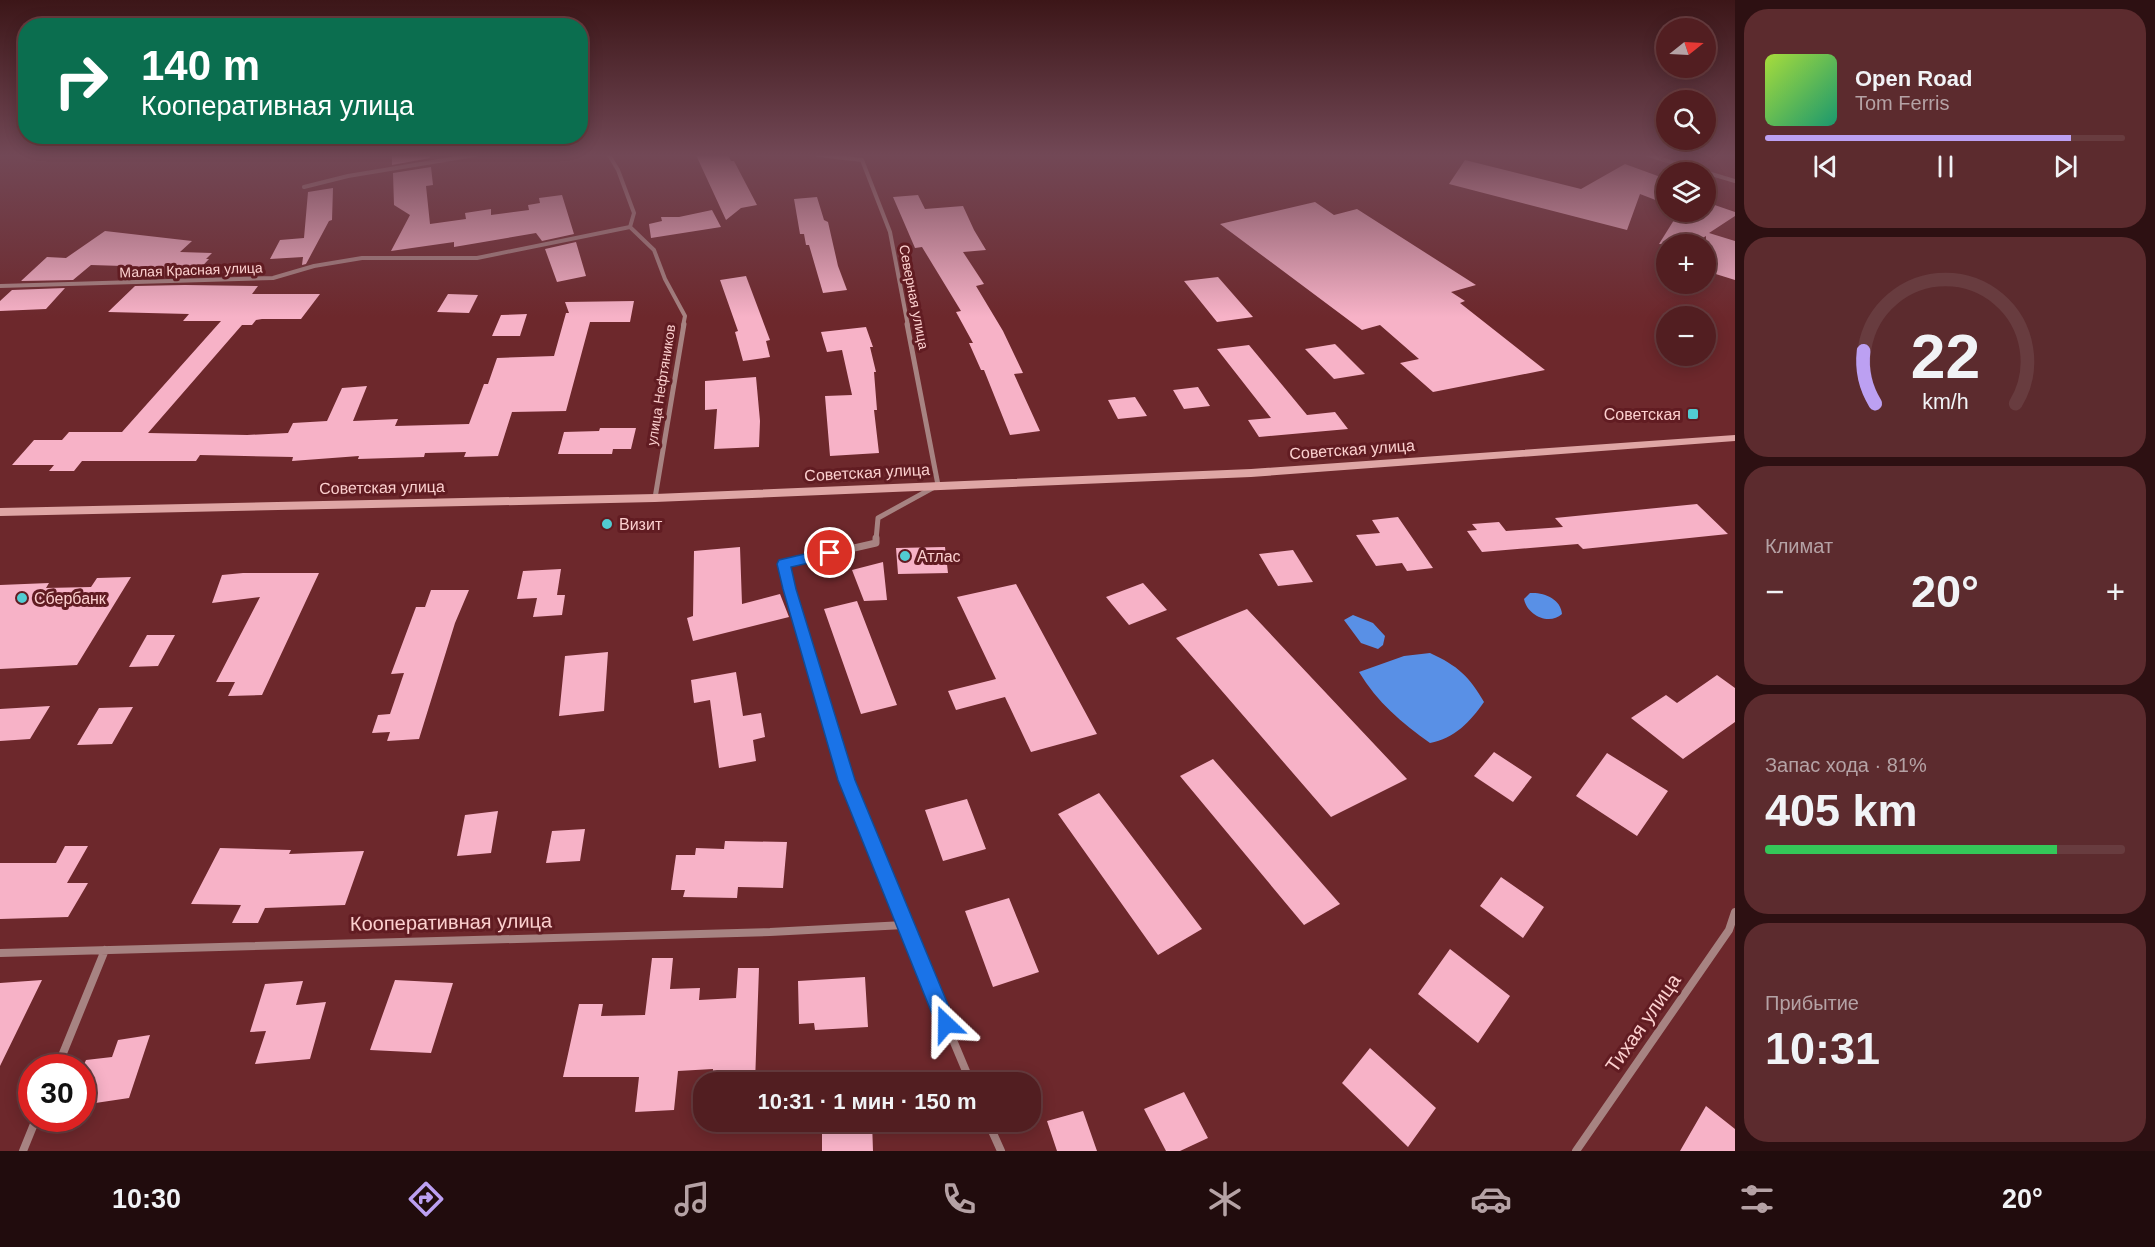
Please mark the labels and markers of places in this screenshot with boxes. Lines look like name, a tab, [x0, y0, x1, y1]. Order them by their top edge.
place label: Советская	[1604, 406, 1681, 423]
marker: Советская	[1686, 407, 1700, 421]
place label: Визит	[619, 516, 663, 533]
marker: Визит	[600, 517, 614, 531]
pin	[804, 527, 855, 578]
place label: Атлас	[917, 548, 961, 565]
marker: Атлас	[898, 549, 912, 563]
place label: Сбербанк	[34, 590, 107, 607]
marker: Сбербанк	[15, 591, 29, 605]

